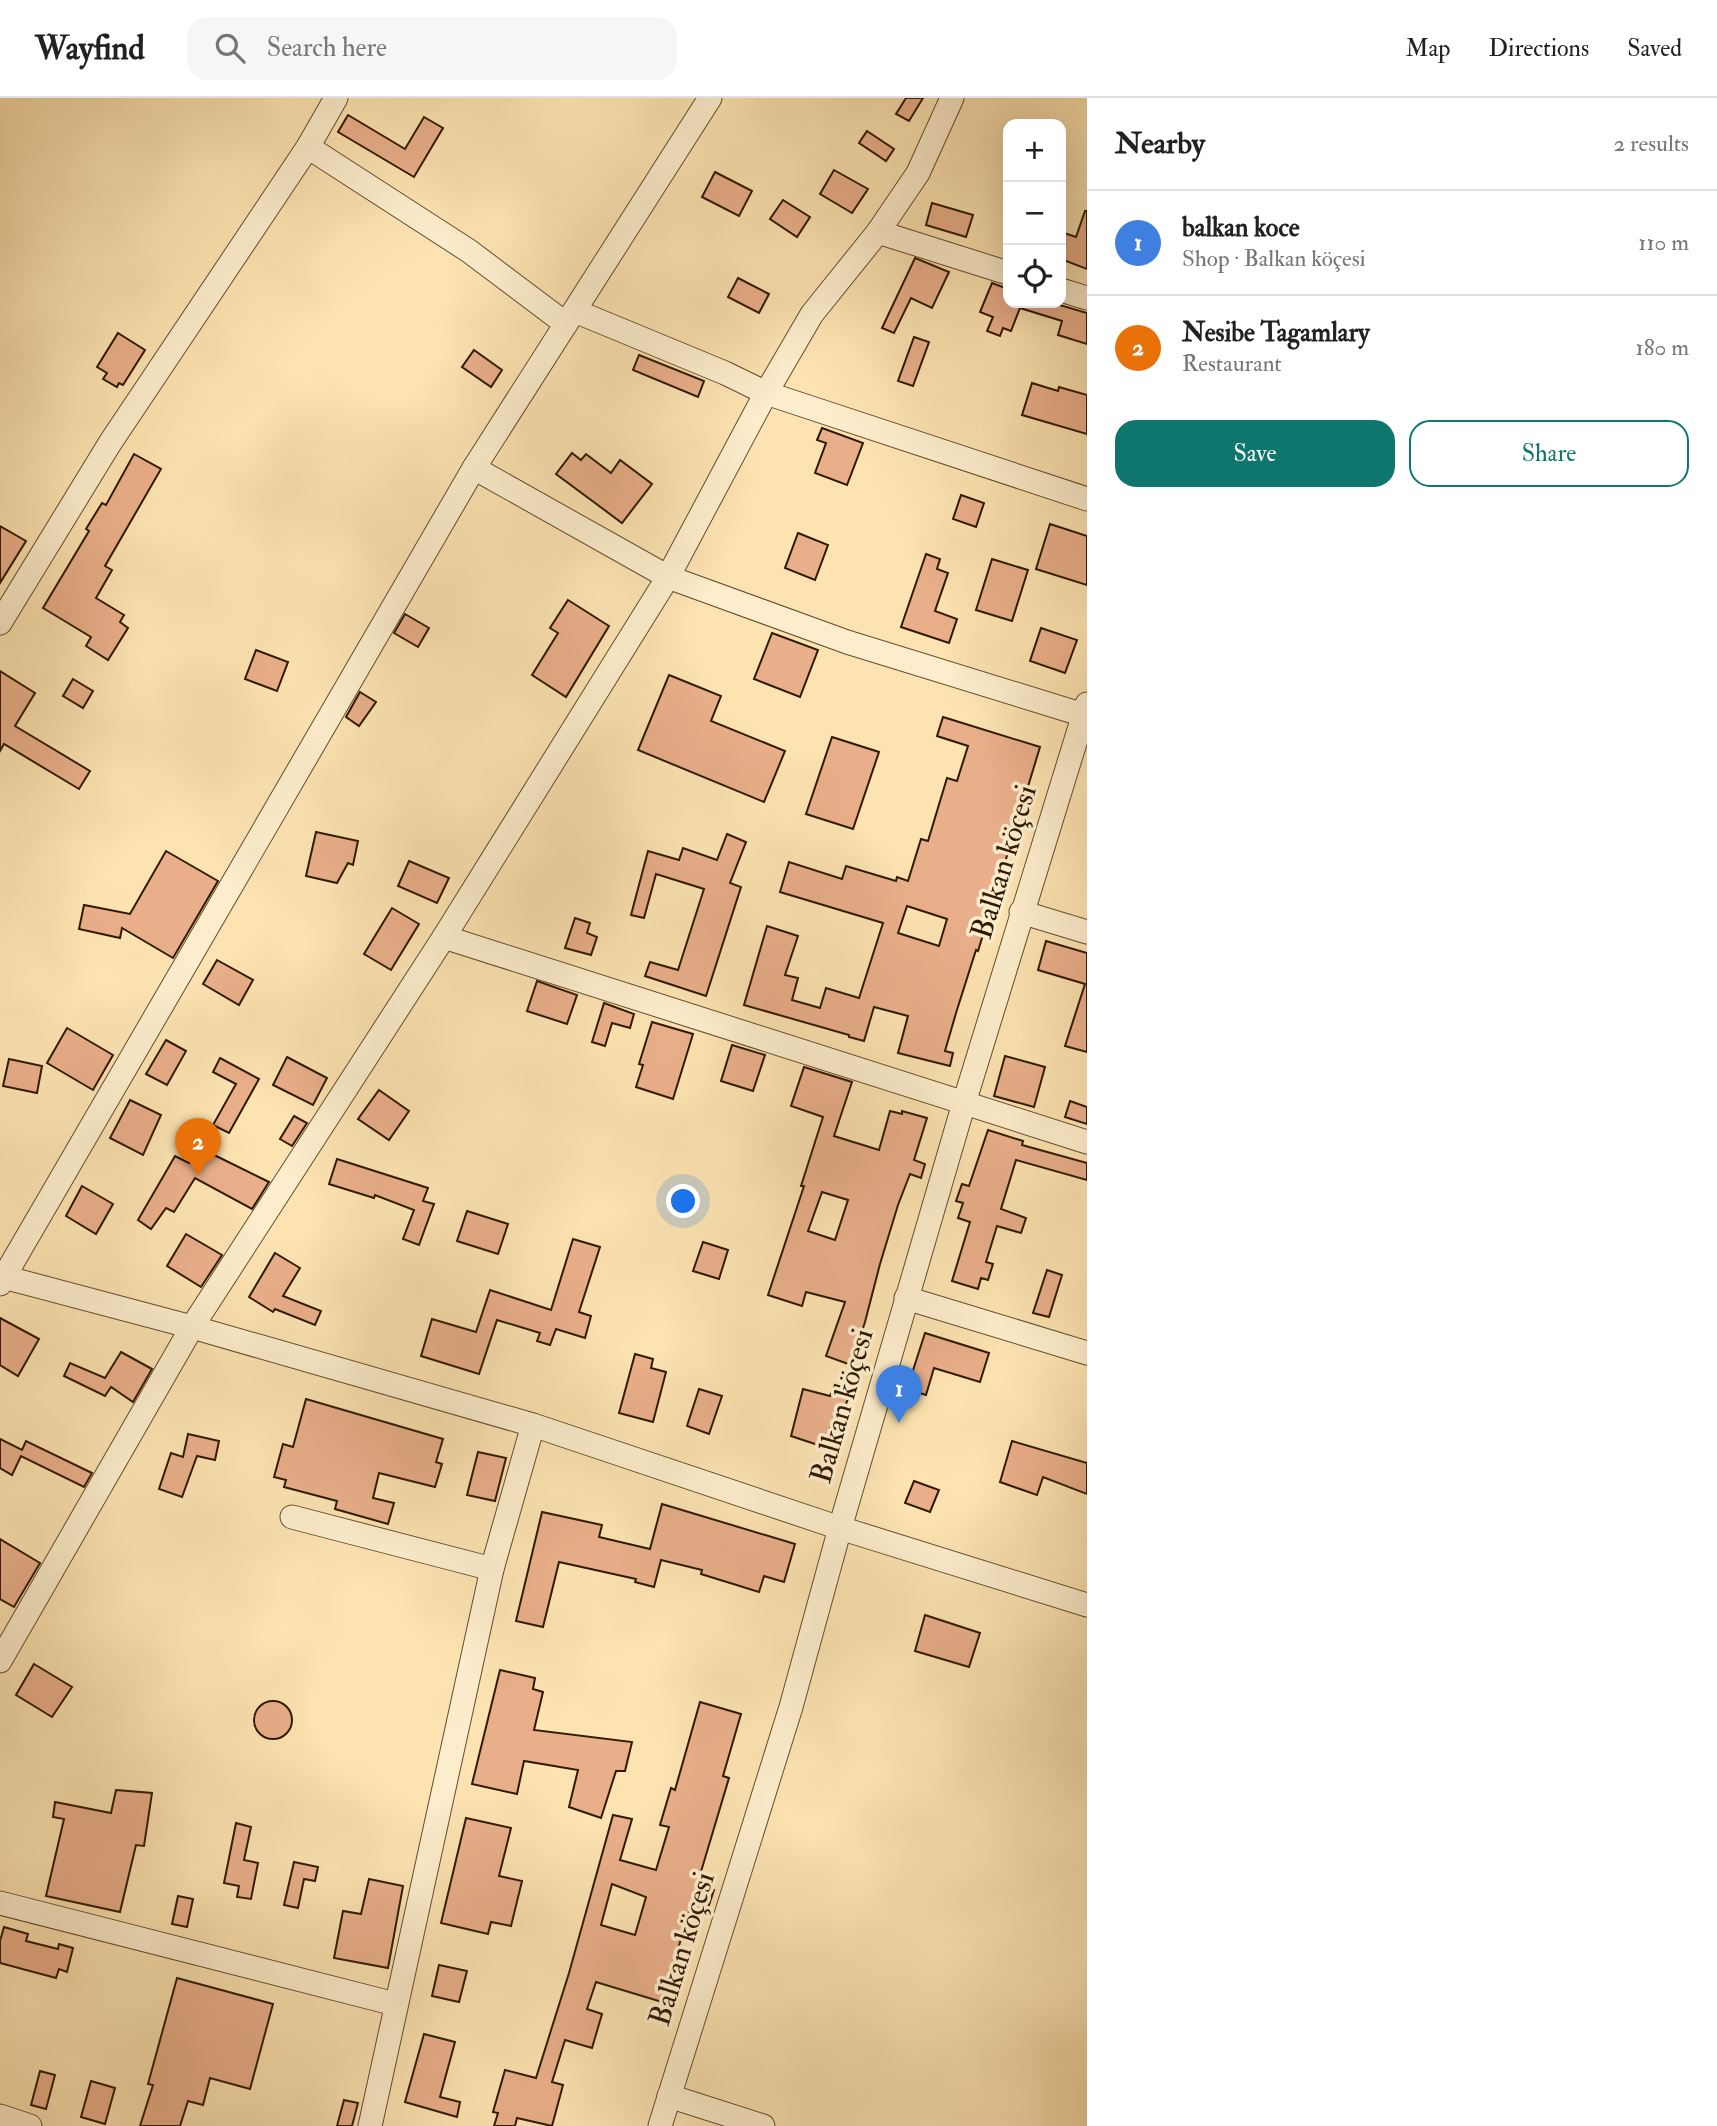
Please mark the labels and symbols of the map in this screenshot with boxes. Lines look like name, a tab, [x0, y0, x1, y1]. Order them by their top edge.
street label: Balkan köçesi	[963, 781, 1045, 943]
pin: 2	[175, 1118, 221, 1176]
your location	[666, 1184, 700, 1218]
street label: Balkan köçesi	[802, 1324, 882, 1488]
pin: 1	[876, 1365, 922, 1423]
street label: Balkan köçesi	[641, 1868, 723, 2030]

